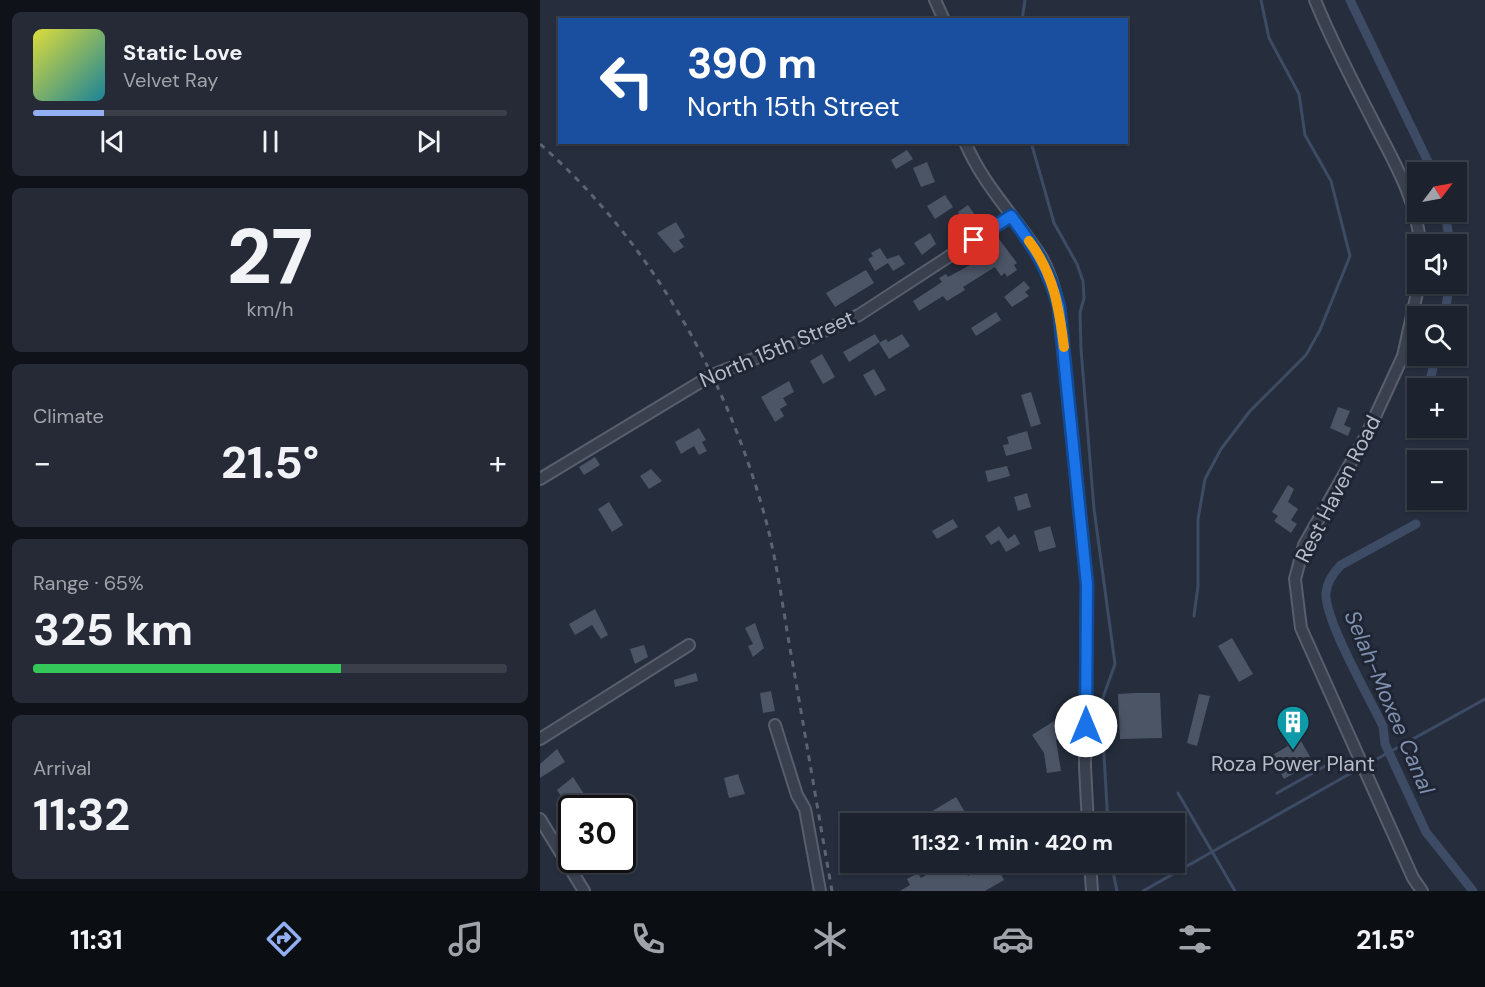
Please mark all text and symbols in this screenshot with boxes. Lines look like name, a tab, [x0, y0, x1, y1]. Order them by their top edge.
text: 390 m	[687, 36, 817, 91]
text: Static Love	[123, 38, 243, 67]
icon: left	[588, 42, 666, 120]
text: Velvet Ray	[123, 67, 218, 93]
text: North 15th Street	[687, 89, 900, 124]
icon: previous	[96, 125, 129, 158]
icon: pause	[254, 125, 287, 158]
icon: next	[412, 125, 445, 158]
north arrow	[1407, 162, 1467, 222]
map controls	[1407, 162, 1467, 510]
text: 27	[227, 206, 313, 307]
pin	[948, 214, 999, 265]
icon: arrive	[957, 223, 990, 256]
button: sound	[1407, 234, 1467, 294]
text: km/h	[246, 296, 294, 322]
street label: North 15th Street	[695, 304, 859, 394]
button: search	[1407, 306, 1467, 366]
button: +	[1407, 378, 1467, 438]
text: Climate	[33, 403, 104, 429]
street label: Rest Haven Road	[1289, 410, 1387, 568]
text: 21.5°	[221, 433, 319, 492]
text: −	[33, 441, 51, 484]
text: +	[489, 441, 507, 484]
button: −	[1407, 450, 1467, 510]
text: Range · 65%	[33, 570, 144, 596]
text: 325 km	[33, 600, 193, 659]
water label: Selah-Moxee Canal	[1338, 606, 1442, 800]
position arrow	[1054, 694, 1118, 758]
building icon: Roza Power Plant	[1275, 704, 1311, 751]
place label: Roza Power Plant	[1211, 750, 1375, 778]
text: Arrival	[33, 755, 91, 781]
text: 11:32	[33, 785, 130, 844]
speed limit sign: 30	[558, 795, 636, 873]
text: 11:32 · 1 min · 420 m	[912, 828, 1113, 857]
icon: directions	[263, 918, 305, 960]
icon: music	[445, 918, 487, 960]
icon: phone	[627, 918, 669, 960]
icon: climate	[809, 918, 851, 960]
icon: car	[992, 918, 1034, 960]
icon: filters	[1174, 918, 1216, 960]
text: 11:31	[70, 922, 123, 957]
text: 21.5°	[1356, 922, 1415, 957]

